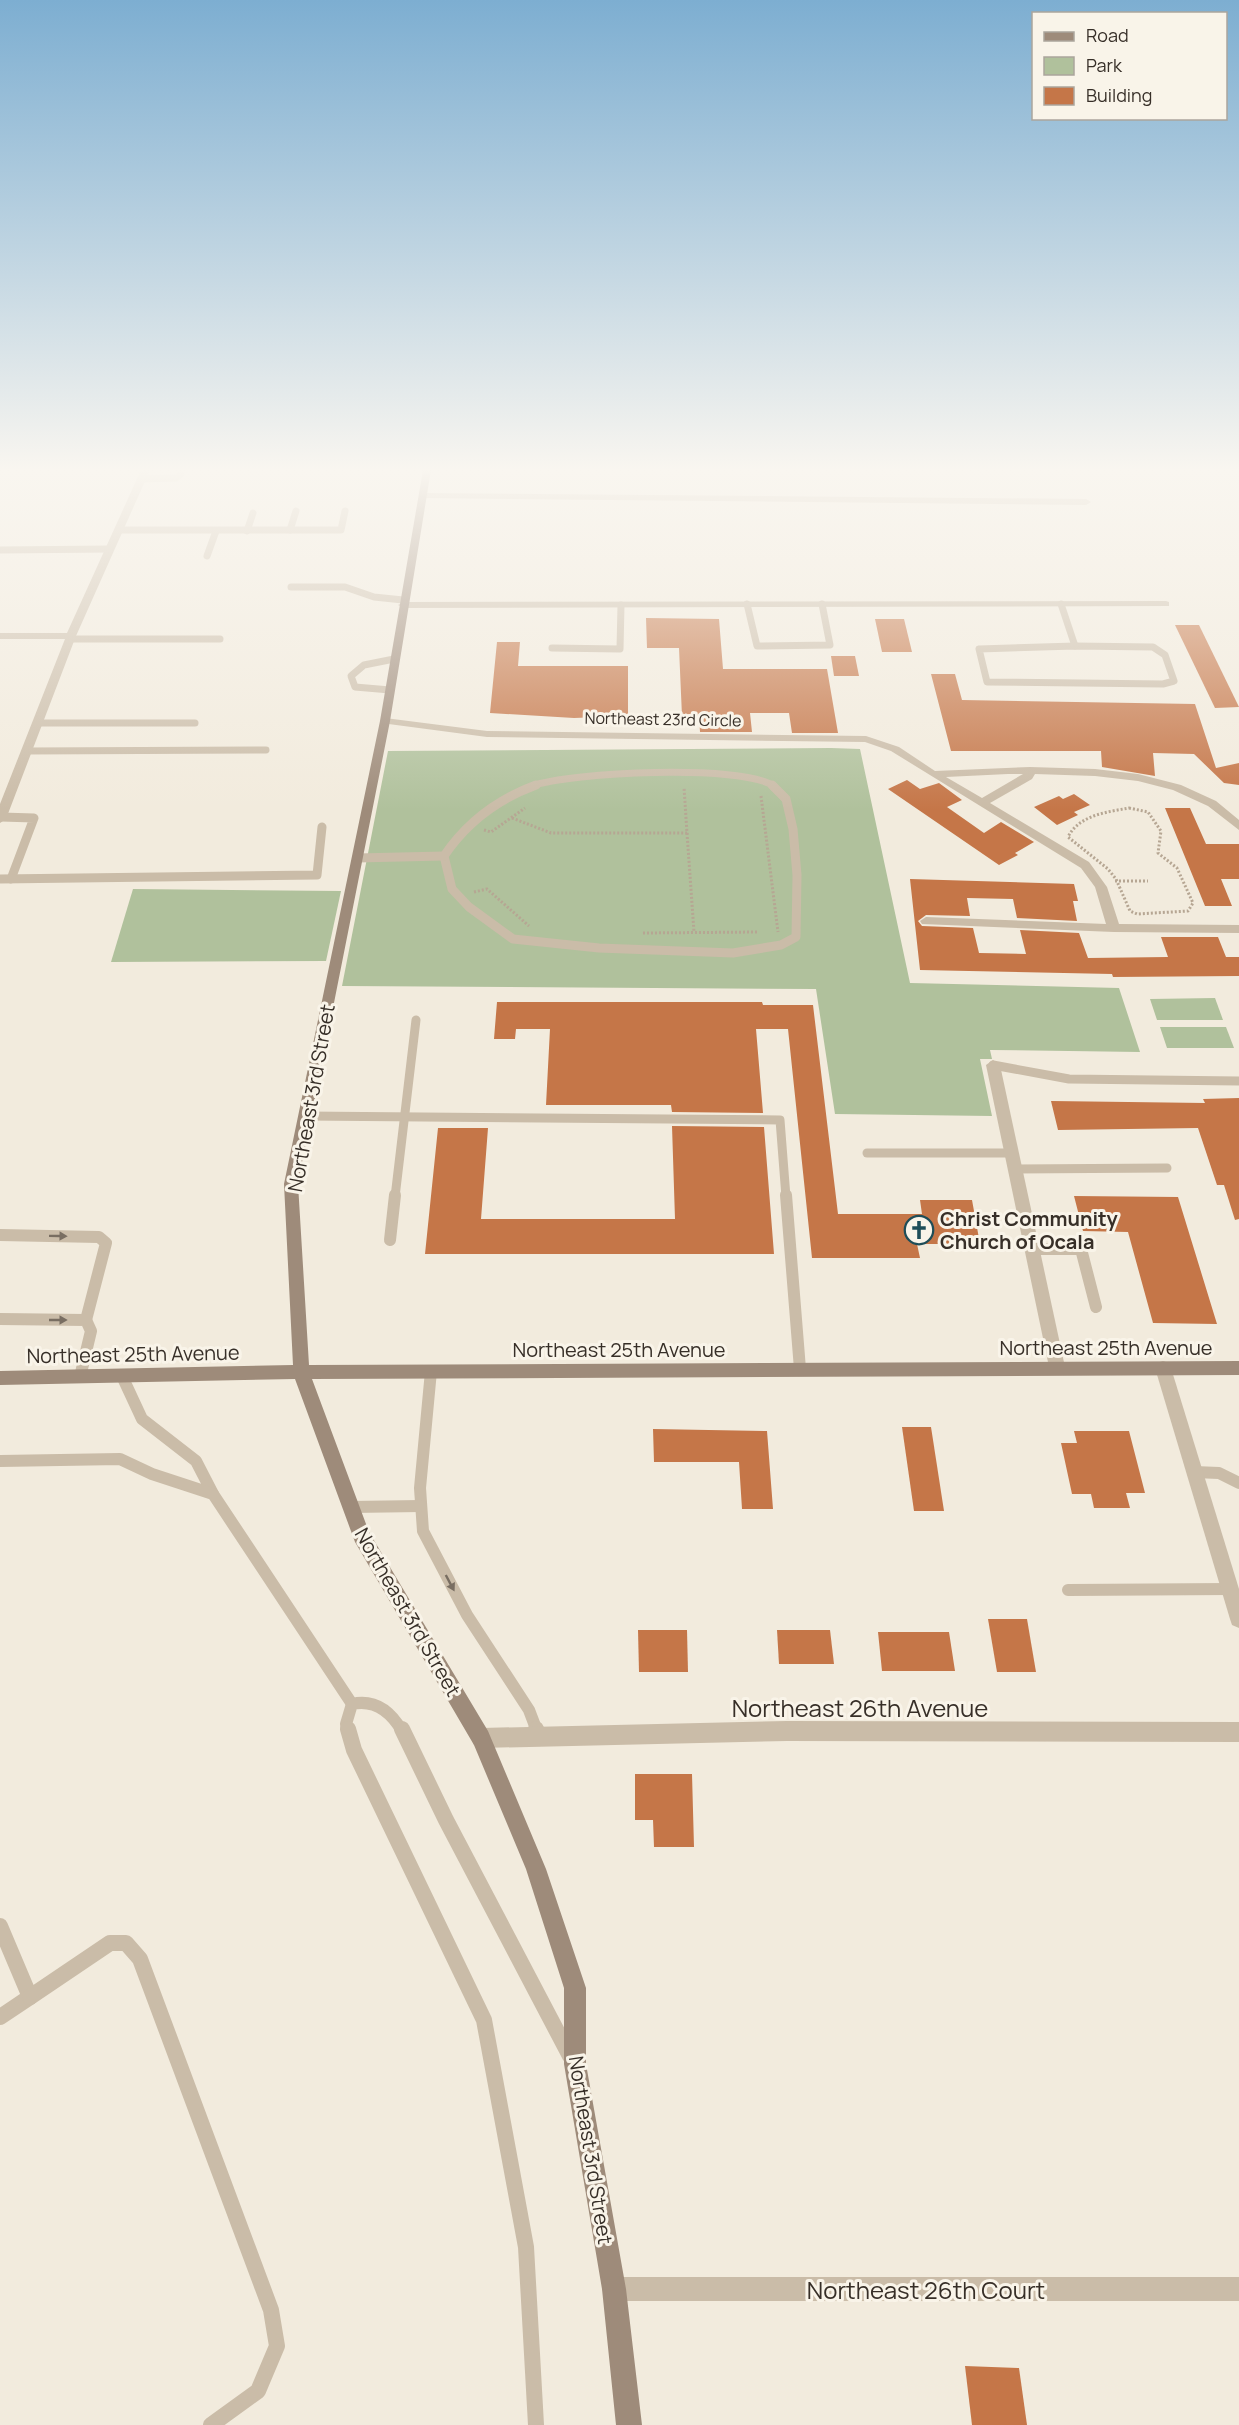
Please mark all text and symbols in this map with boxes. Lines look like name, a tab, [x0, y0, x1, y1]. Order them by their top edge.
legend	[1032, 12, 1227, 120]
text: Road	[1086, 23, 1129, 47]
text: Park	[1086, 53, 1123, 77]
text: Building	[1086, 83, 1152, 107]
street label: Northeast 23rd Circle	[584, 707, 742, 731]
street label: Northeast 3rd Street	[281, 1002, 341, 1194]
place label: Christ Community Church of Ocala	[940, 1205, 1118, 1255]
church icon: Christ Community Church of Ocala	[903, 1214, 935, 1246]
one-way arrow	[49, 1231, 68, 1241]
one-way arrow	[49, 1315, 68, 1325]
street label: Northeast 25th Avenue	[999, 1334, 1213, 1361]
street label: Northeast 25th Avenue	[512, 1336, 726, 1363]
street label: Northeast 25th Avenue	[26, 1339, 240, 1369]
street label: Northeast 3rd Street	[349, 1523, 467, 1701]
one-way arrow	[446, 1574, 455, 1591]
street label: Northeast 26th Avenue	[732, 1691, 988, 1724]
street label: Northeast 3rd Street	[563, 2054, 619, 2246]
street label: Northeast 26th Court	[807, 2273, 1045, 2306]

